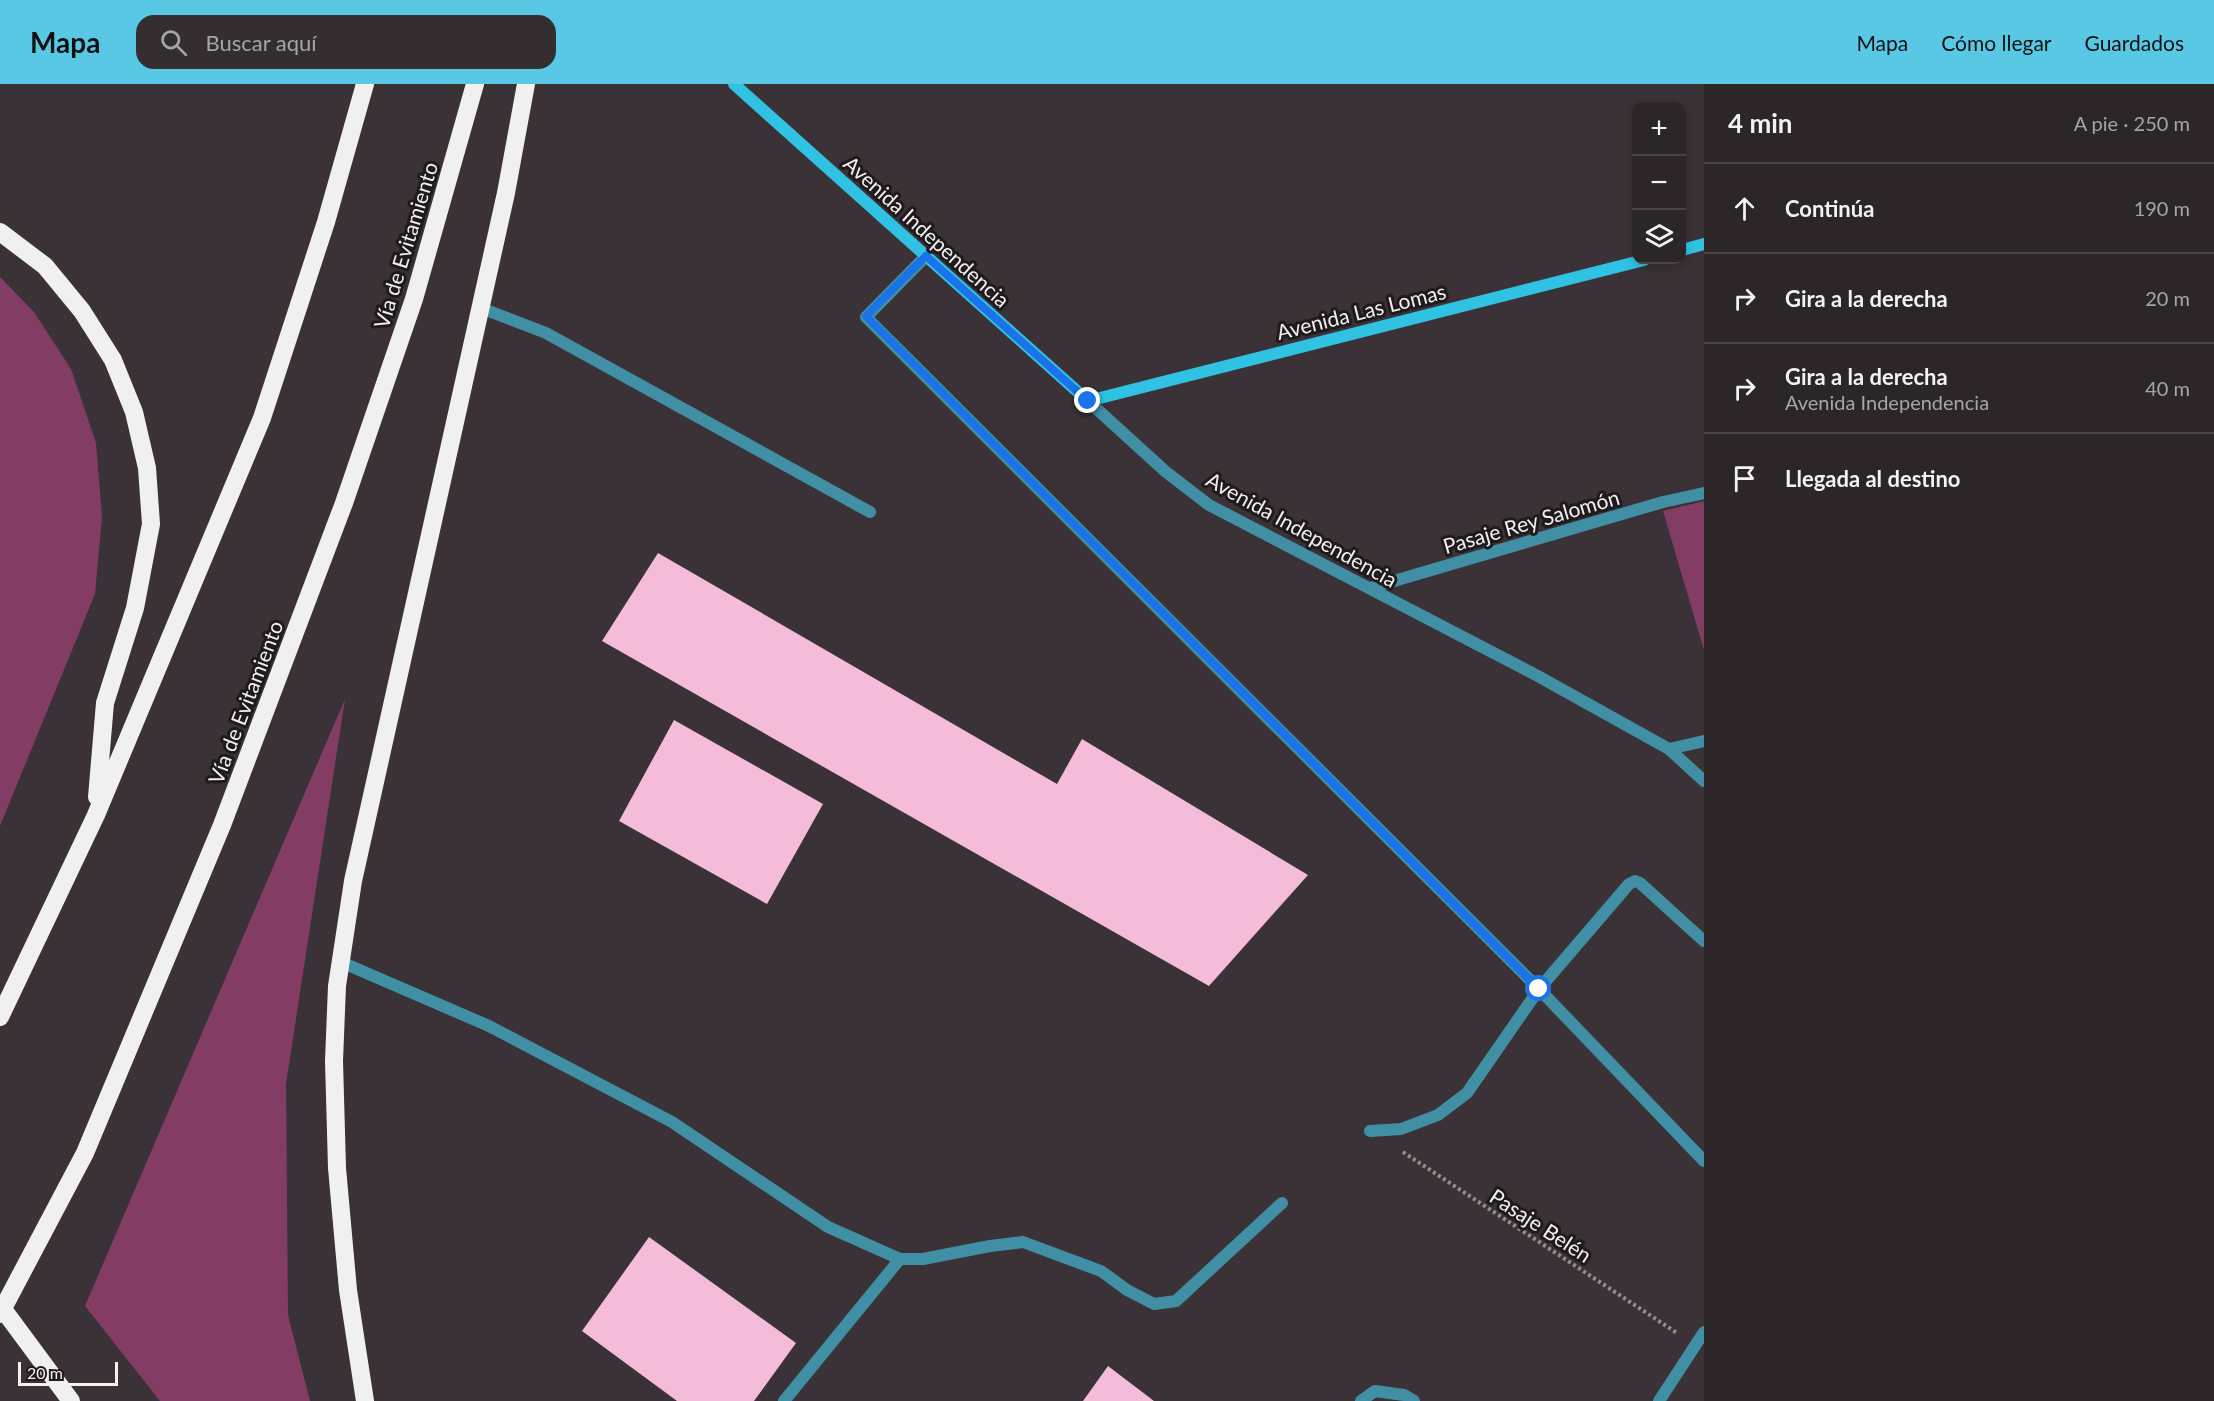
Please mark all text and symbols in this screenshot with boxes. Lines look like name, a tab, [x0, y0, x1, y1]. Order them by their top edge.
search box	[136, 15, 556, 69]
text: Mapa	[30, 25, 100, 59]
icon: search	[157, 26, 190, 59]
text: Buscar aquí	[205, 29, 317, 56]
text: Mapa	[1856, 30, 1908, 55]
text: Cómo llegar	[1941, 30, 2052, 55]
text: Guardados	[2085, 30, 2184, 55]
map controls	[1632, 102, 1686, 264]
button: +	[1632, 102, 1686, 156]
text: 4 min	[1728, 107, 1792, 139]
text: A pie · 250 m	[2074, 111, 2190, 135]
street label: Avenida Independencia	[839, 150, 1015, 312]
button: −	[1632, 156, 1686, 210]
street label: Vía de Evitamiento	[368, 159, 442, 331]
icon: ahead	[1728, 192, 1761, 225]
text: Continúa	[1785, 195, 1874, 222]
text: 190 m	[2134, 196, 2190, 220]
button: layers	[1632, 210, 1686, 264]
street label: Avenida Las Lomas	[1274, 278, 1448, 344]
icon: right	[1728, 282, 1761, 315]
text: Gira a la derecha	[1785, 285, 1948, 312]
text: 20 m	[2145, 286, 2190, 310]
text: Gira a la derecha	[1785, 363, 1948, 390]
icon: right	[1728, 372, 1761, 405]
text: 40 m	[2145, 376, 2190, 400]
route end	[1074, 387, 1100, 413]
text: Avenida Independencia	[1785, 390, 1989, 414]
icon: arrive	[1728, 462, 1761, 495]
text: Llegada al destino	[1785, 465, 1961, 492]
street label: Avenida Independencia	[1202, 466, 1402, 592]
street label: Pasaje Rey Salomón	[1440, 484, 1622, 558]
street label: Vía de Evitamiento	[202, 617, 288, 787]
route start	[1525, 975, 1551, 1001]
street label: Pasaje Belén	[1486, 1183, 1596, 1267]
scale bar	[18, 1359, 118, 1386]
text: 20 m	[27, 1363, 63, 1382]

